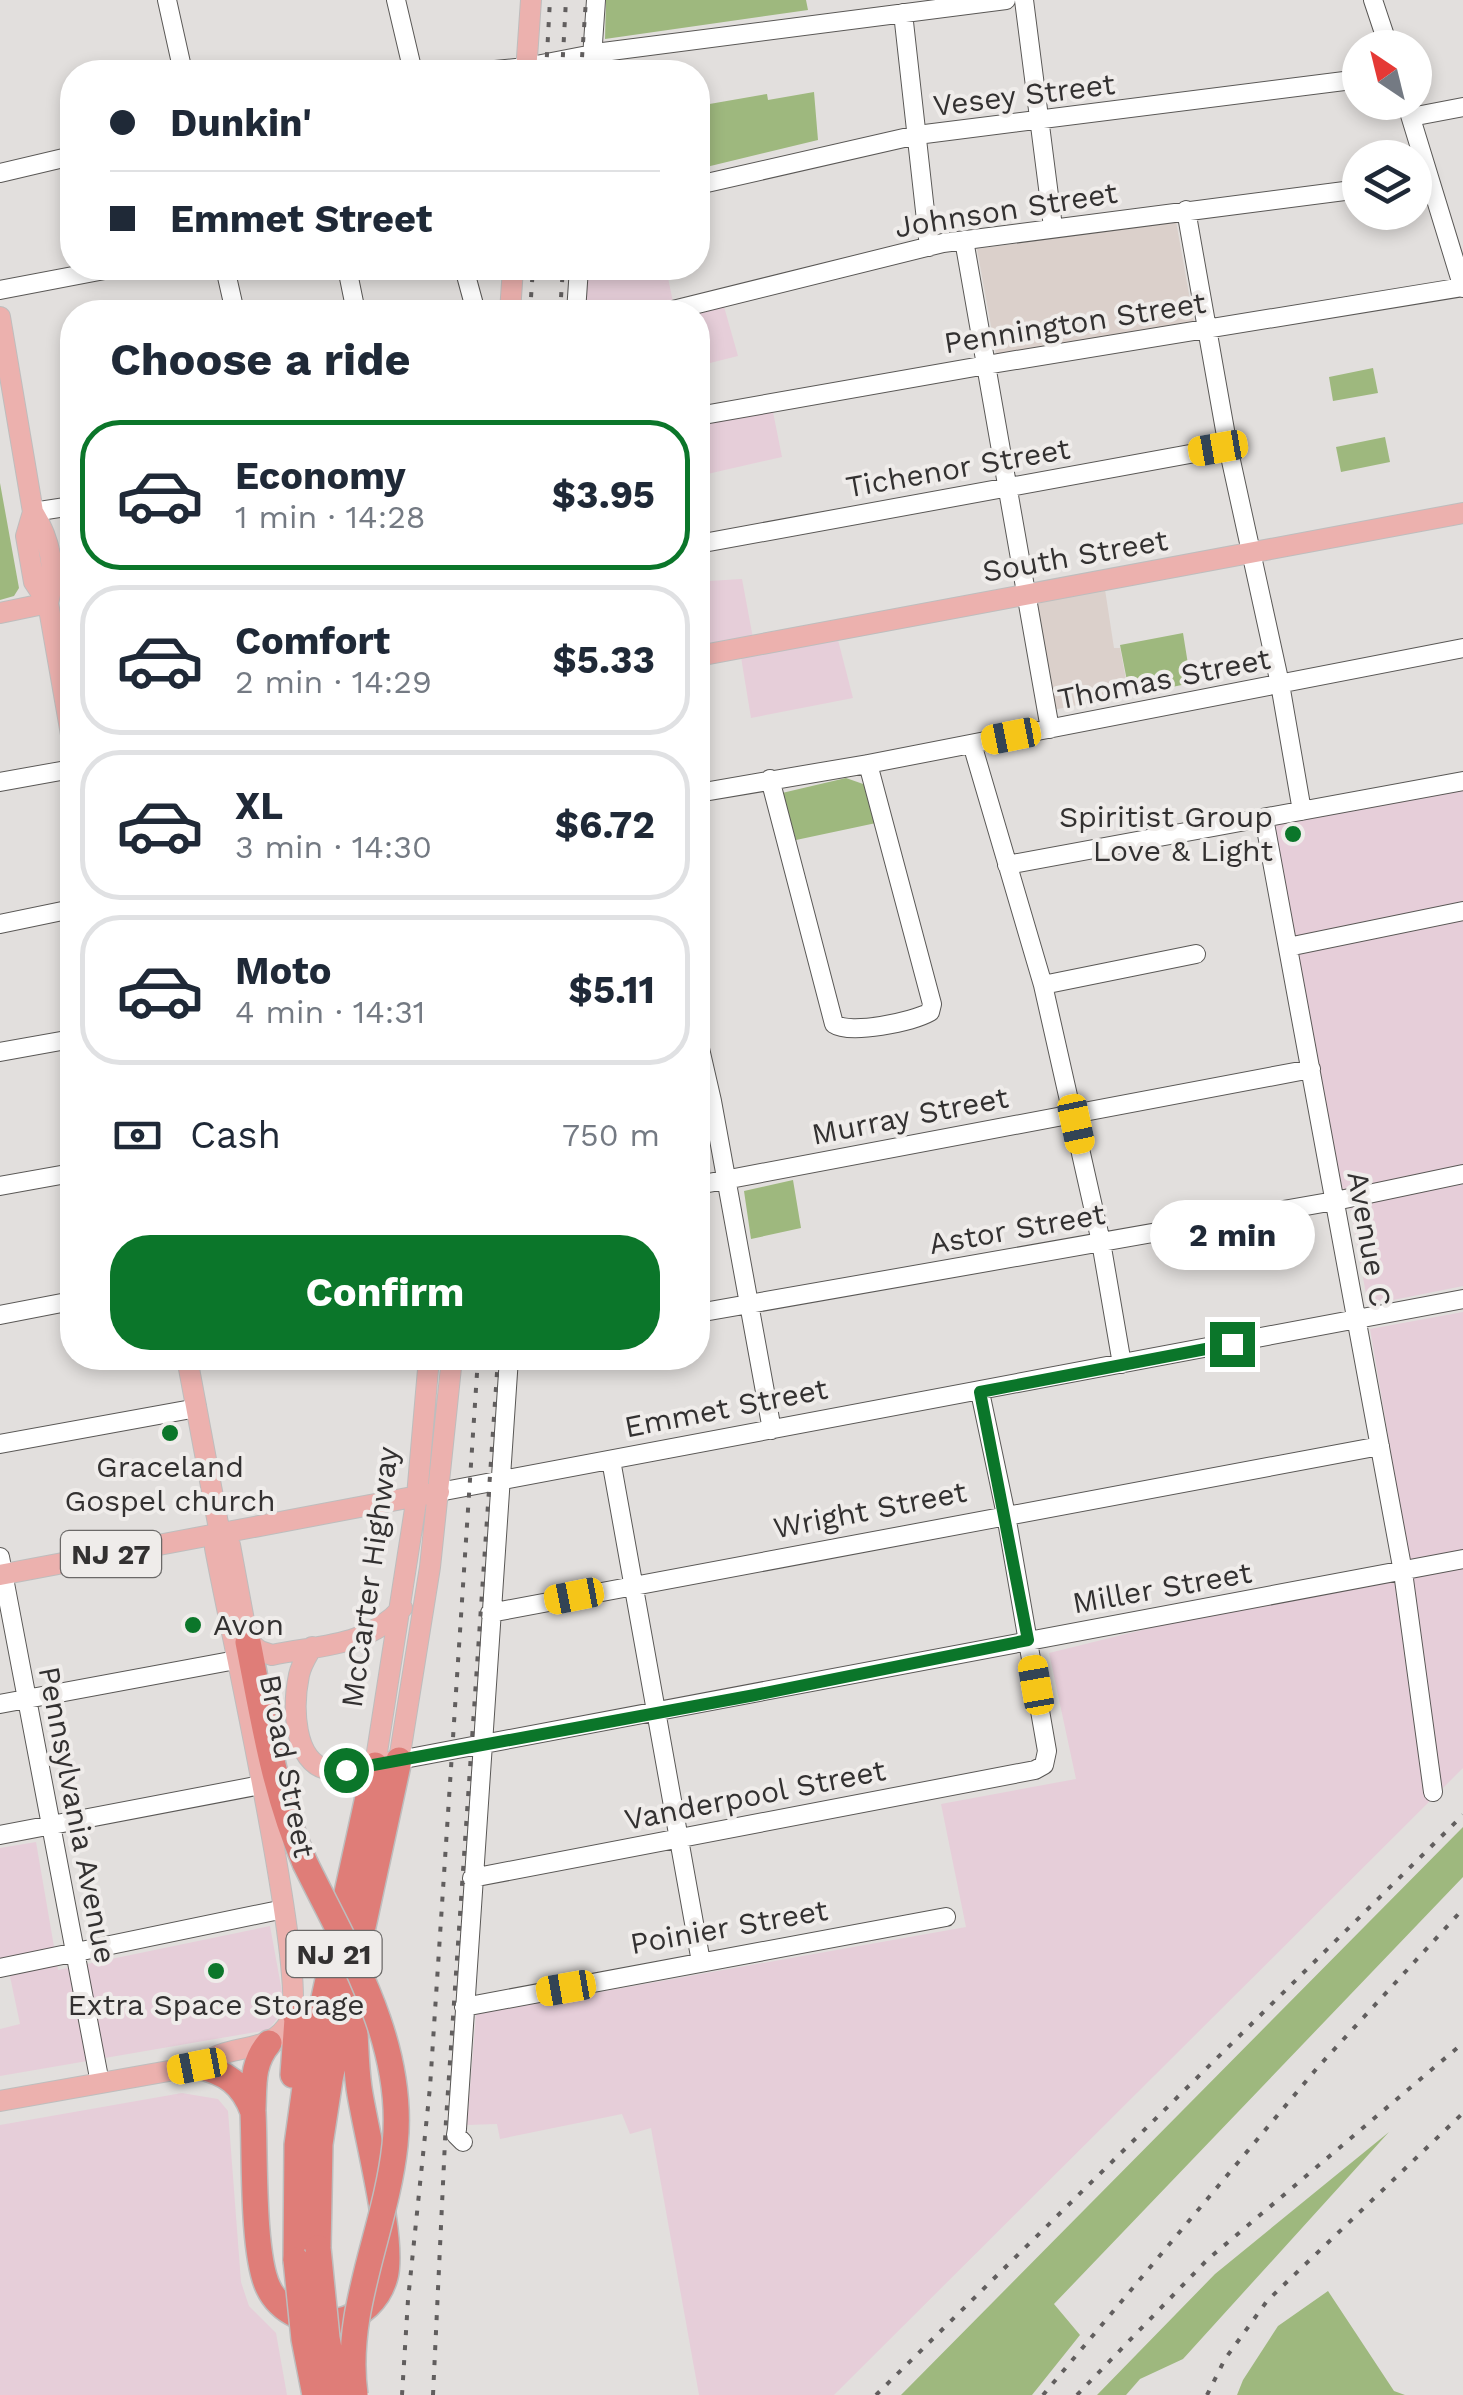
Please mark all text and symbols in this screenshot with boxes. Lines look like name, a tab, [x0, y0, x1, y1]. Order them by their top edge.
north arrow	[1342, 30, 1432, 120]
map controls	[1342, 30, 1432, 230]
street label: Vesey Street	[931, 66, 1117, 123]
text: Dunkin'	[170, 101, 312, 145]
button: layers	[1342, 140, 1432, 230]
street label: Johnson Street	[892, 175, 1120, 244]
text: Emmet Street	[170, 197, 432, 241]
street label: Pennington Street	[941, 284, 1209, 360]
text: Choose a ride	[110, 333, 410, 386]
car	[1186, 428, 1250, 468]
street label: Tichenor Street	[843, 430, 1073, 504]
icon: car	[115, 450, 205, 540]
text: Economy	[235, 454, 406, 498]
text: $3.95	[552, 473, 655, 517]
text: 1 min · 14:28	[235, 498, 426, 536]
street label: South Street	[980, 522, 1171, 589]
icon: car	[115, 615, 205, 705]
text: Comfort	[235, 619, 390, 663]
text: $5.33	[552, 638, 655, 682]
street label: Thomas Street	[1055, 641, 1274, 716]
text: 2 min · 14:29	[235, 663, 432, 701]
car	[979, 716, 1043, 756]
icon: car	[115, 780, 205, 870]
text: XL	[235, 784, 283, 828]
place label: Spiritist Group Love & Light	[1059, 799, 1273, 868]
text: $6.72	[555, 803, 655, 847]
marker: Spiritist Group Love & Light	[1282, 823, 1304, 845]
text: 3 min · 14:30	[235, 828, 432, 866]
icon: car	[115, 945, 205, 1035]
text: Moto	[235, 949, 331, 993]
text: $5.11	[569, 968, 655, 1012]
text: 4 min · 14:31	[235, 993, 425, 1031]
street label: Murray Street	[809, 1079, 1011, 1152]
car	[1055, 1092, 1097, 1156]
icon: cash	[110, 1108, 165, 1163]
text: Cash	[190, 1113, 281, 1157]
text: 750 m	[562, 1116, 660, 1154]
street label: Avenue C	[1340, 1168, 1399, 1309]
street label: Astor Street	[926, 1196, 1108, 1261]
callout: 2 min	[1150, 1199, 1314, 1269]
text: 2 min	[1189, 1216, 1276, 1254]
button: Confirm	[110, 1235, 660, 1350]
route end	[1210, 1322, 1255, 1367]
street label: Emmet Street	[621, 1371, 831, 1444]
marker: Graceland Gospel church	[159, 1422, 181, 1444]
street label: McCarter Highway	[334, 1444, 405, 1710]
place label: Graceland Gospel church	[64, 1449, 276, 1518]
street label: Wright Street	[770, 1474, 970, 1545]
road number: NJ 27	[61, 1531, 161, 1577]
street label: Miller Street	[1070, 1554, 1255, 1620]
car	[542, 1576, 606, 1616]
place label: Avon	[213, 1607, 284, 1642]
marker: Avon	[182, 1614, 204, 1636]
car	[1016, 1653, 1056, 1717]
street label: Pennsylvania Avenue	[32, 1664, 123, 1966]
street label: Broad Street	[253, 1671, 322, 1861]
route start	[324, 1748, 369, 1793]
street label: Vanderpool Street	[621, 1752, 889, 1837]
street label: Poinier Street	[627, 1892, 831, 1961]
road number: NJ 21	[286, 1931, 382, 1977]
marker: Extra Space Storage	[205, 1960, 227, 1982]
car	[534, 1968, 598, 2008]
place label: Extra Space Storage	[67, 1987, 365, 2022]
car	[165, 2046, 229, 2086]

